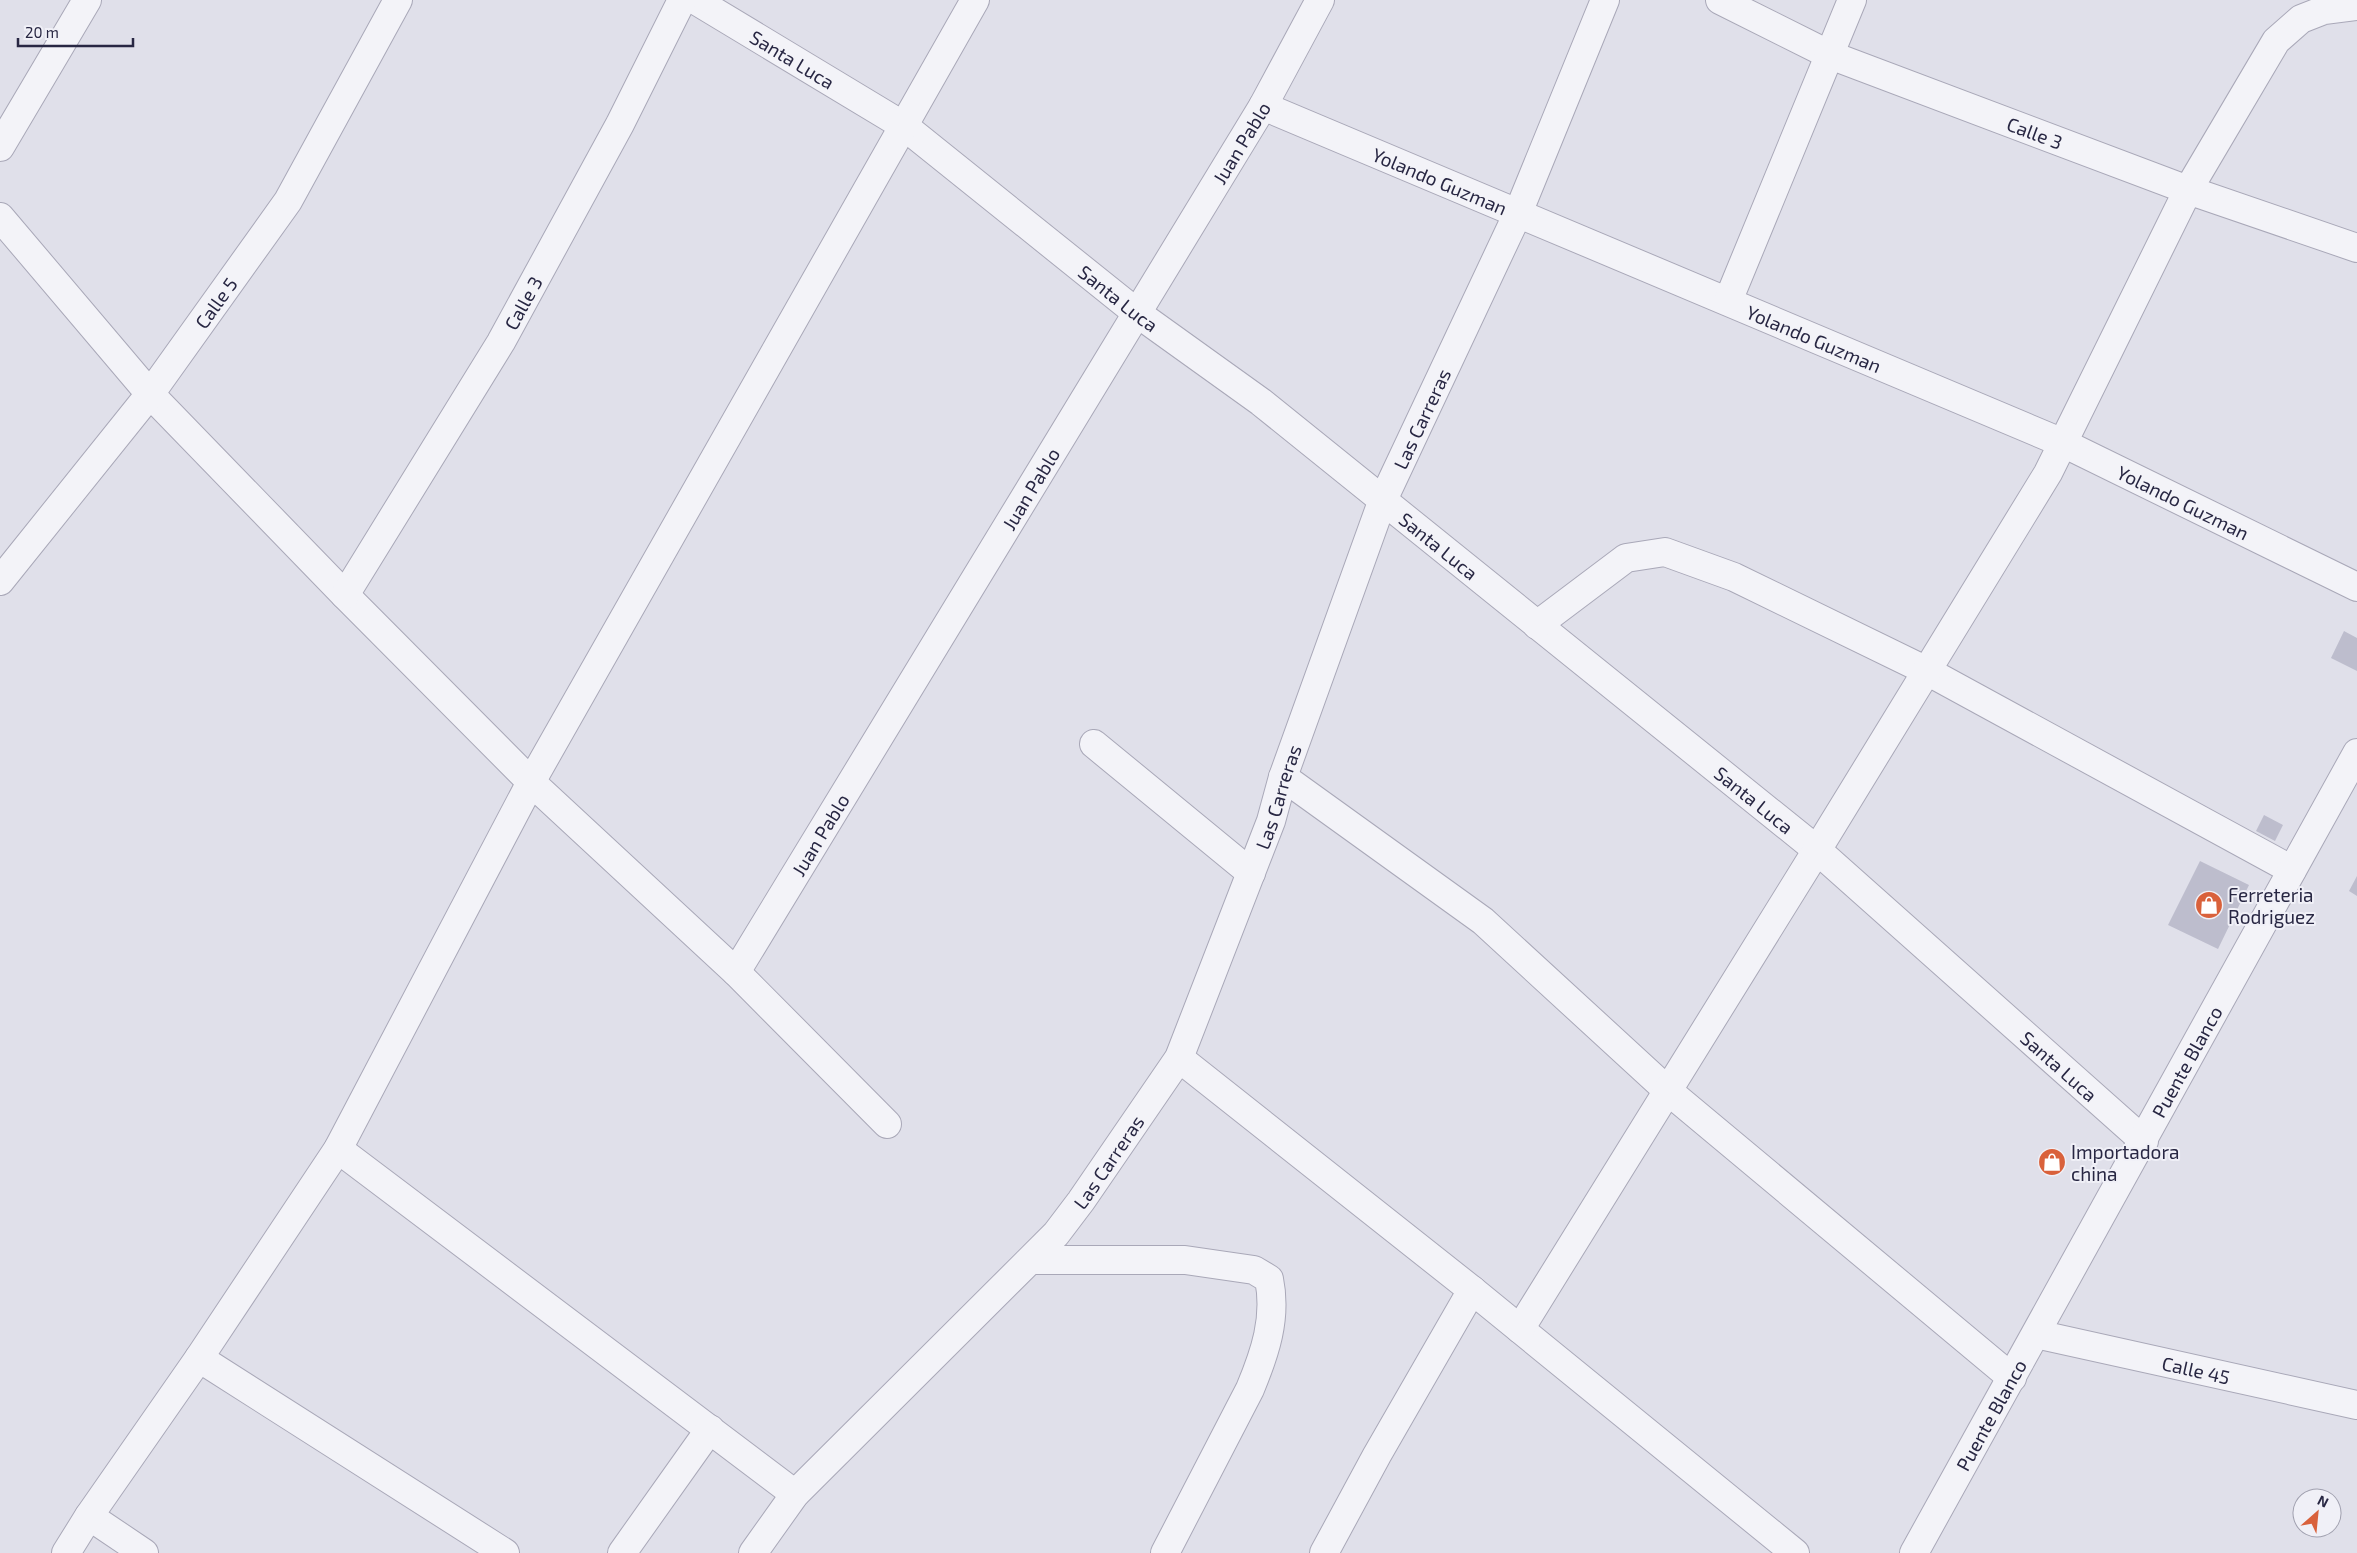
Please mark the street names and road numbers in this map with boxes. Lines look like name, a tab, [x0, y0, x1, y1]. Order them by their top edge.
street label: Santa Luca	[746, 25, 839, 93]
street label: Juan Pablo	[1207, 97, 1274, 188]
street label: Calle 3	[2004, 111, 2066, 153]
street label: Yolando Guzman	[1369, 142, 1511, 219]
street label: Santa Luca	[1074, 260, 1163, 336]
street label: Calle 3	[499, 272, 546, 334]
street label: Calle 5	[189, 273, 241, 333]
street label: Yolando Guzman	[1743, 300, 1885, 377]
street label: Las Carreras	[1388, 365, 1455, 472]
street label: Juan Pablo	[997, 443, 1064, 534]
street label: Yolando Guzman	[2114, 460, 2253, 544]
street label: Santa Luca	[1395, 507, 1483, 584]
street label: Las Carreras	[1250, 741, 1305, 852]
street label: Santa Luca	[1710, 761, 1798, 838]
street label: Juan Pablo	[786, 789, 853, 880]
street label: Puente Blanco	[2146, 1002, 2226, 1121]
street label: Santa Luca	[2017, 1026, 2102, 1106]
street label: Las Carreras	[1068, 1110, 1148, 1213]
street label: Calle 45	[2160, 1351, 2232, 1388]
street label: Puente Blanco	[1950, 1355, 2031, 1475]

